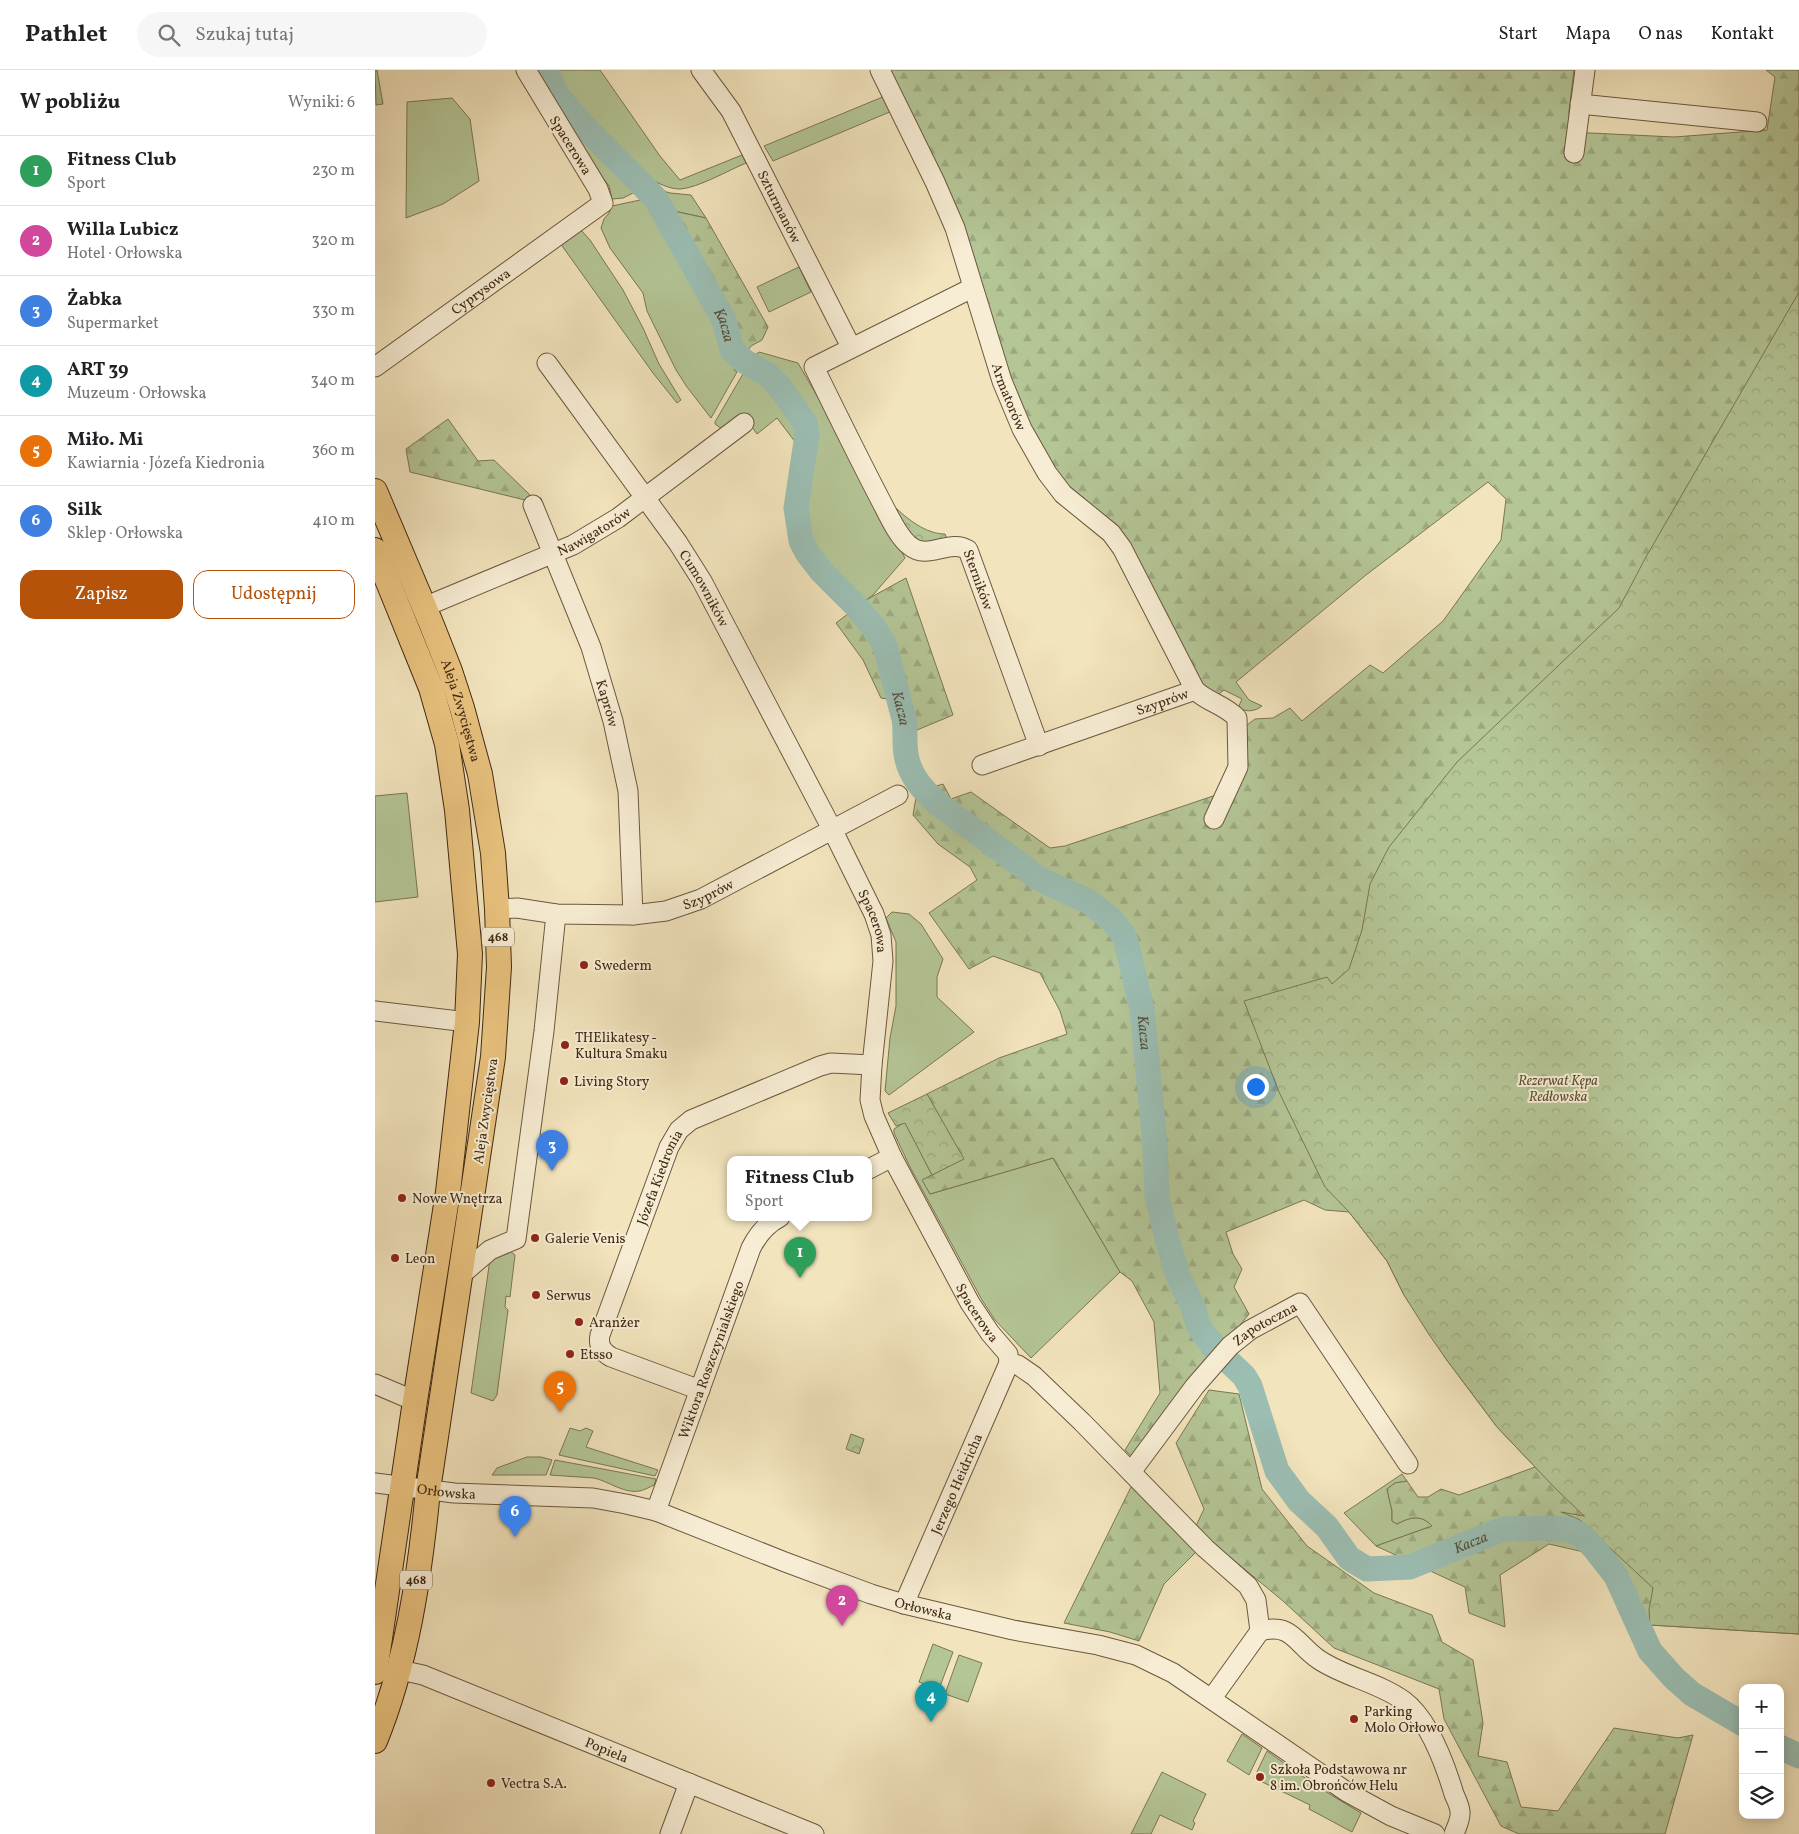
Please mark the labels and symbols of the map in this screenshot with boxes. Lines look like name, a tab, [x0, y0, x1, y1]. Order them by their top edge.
street label: Spacerowa	[544, 113, 595, 179]
street label: Szturmanów	[752, 168, 805, 247]
street label: Cyprysowa	[448, 264, 515, 320]
water label: Kacza	[707, 305, 738, 345]
street label: Armatorów	[986, 361, 1030, 434]
street label: Nawigatorów	[555, 504, 635, 561]
street label: Cumowników	[674, 547, 733, 631]
street label: Sterników	[958, 547, 997, 613]
street label: Aleja Zwycięstwa	[435, 657, 484, 764]
street label: Kaprów	[590, 678, 622, 729]
street label: Szyprów	[1134, 685, 1192, 721]
water label: Kacza	[885, 689, 914, 727]
street label: Szyprów	[681, 875, 738, 916]
street label: Spacerowa	[852, 887, 890, 954]
road number: 468	[482, 928, 514, 946]
place label: Swederm	[594, 957, 652, 976]
marker: Swederm	[578, 959, 590, 971]
water label: Kacza	[1131, 1014, 1155, 1051]
place label: THElikatesy - Kultura Smaku	[575, 1029, 668, 1064]
marker: THElikatesy - Kultura Smaku	[559, 1039, 571, 1051]
street label: Aleja Zwycięstwa	[470, 1057, 503, 1165]
park label: Rezerwat Kępa Redłowska	[1518, 1072, 1598, 1107]
place label: Living Story	[574, 1073, 650, 1092]
your location	[1243, 1074, 1269, 1100]
marker: Living Story	[558, 1075, 570, 1087]
street label: Józefa Kiedronia	[633, 1127, 688, 1228]
pin: 3	[536, 1130, 568, 1171]
place label: Nowe Wnętrza	[412, 1190, 503, 1209]
marker: Nowe Wnętrza	[396, 1192, 408, 1204]
place label: Galerie Venis	[545, 1230, 626, 1249]
marker: Galerie Venis	[529, 1232, 541, 1244]
pin: 1	[784, 1237, 816, 1278]
place label: Leon	[405, 1250, 435, 1269]
marker: Leon	[389, 1252, 401, 1264]
street label: Wiktora Roszczynialskiego	[675, 1278, 749, 1442]
street label: Spacerowa	[950, 1280, 1002, 1347]
place label: Serwus	[546, 1287, 591, 1306]
marker: Serwus	[530, 1289, 542, 1301]
street label: Zapotoczna	[1229, 1298, 1301, 1351]
place label: Aranżer	[589, 1314, 640, 1333]
marker: Aranżer	[573, 1316, 585, 1328]
place label: Etsso	[580, 1346, 613, 1365]
marker: Etsso	[564, 1348, 576, 1360]
pin: 5	[544, 1371, 576, 1412]
street label: Jerzego Heidricha	[927, 1431, 988, 1538]
street label: Orłowska	[416, 1480, 476, 1505]
pin: 6	[499, 1496, 531, 1537]
water label: Kacza	[1451, 1527, 1491, 1560]
road number: 468	[400, 1570, 432, 1590]
pin: 2	[826, 1585, 858, 1626]
street label: Orłowska	[892, 1594, 954, 1626]
pin: 4	[915, 1681, 947, 1722]
place label: Parking Molo Orłowo	[1364, 1703, 1444, 1738]
marker: Parking Molo Orłowo	[1348, 1713, 1360, 1725]
street label: Popiela	[582, 1734, 631, 1769]
place label: Szkoła Podstawowa nr 8 im. Obrońców Helu	[1270, 1761, 1407, 1796]
marker: Szkoła Podstawowa nr 8 im. Obrońców Helu	[1254, 1771, 1266, 1783]
place label: Vectra S.A.	[501, 1775, 567, 1794]
marker: Vectra S.A.	[485, 1777, 497, 1789]

